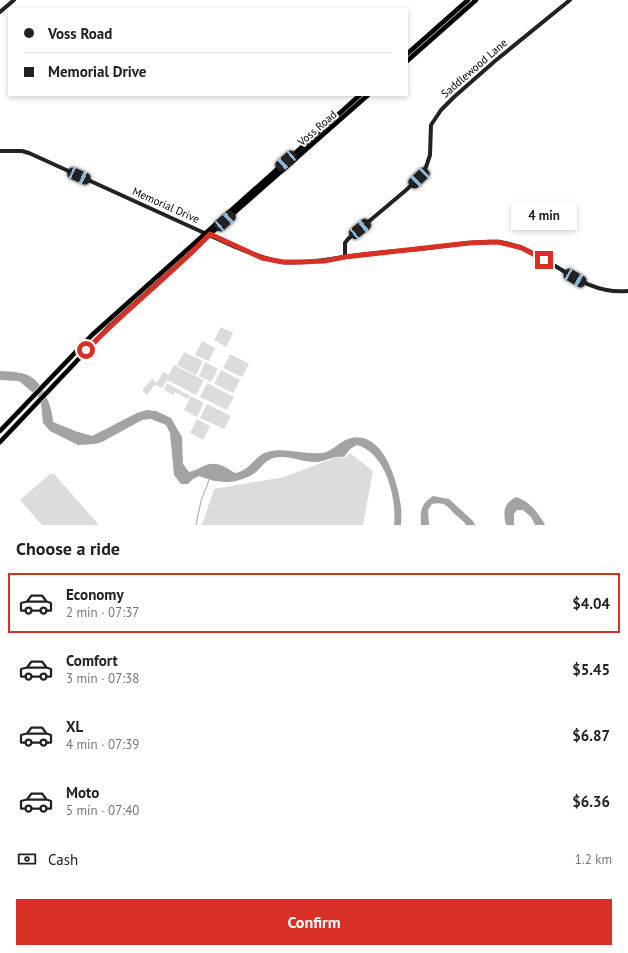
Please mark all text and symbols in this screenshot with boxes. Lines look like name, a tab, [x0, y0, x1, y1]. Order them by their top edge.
text: Voss Road	[48, 24, 112, 43]
street label: Saddlewood Lane	[438, 35, 510, 100]
text: Memorial Drive	[48, 62, 146, 81]
street label: Voss Road	[294, 107, 339, 149]
car	[273, 149, 299, 173]
car	[406, 165, 432, 191]
car	[66, 166, 92, 186]
street label: Memorial Drive	[130, 184, 202, 226]
callout: 4 min	[511, 202, 577, 230]
text: 4 min	[528, 207, 560, 224]
car	[212, 209, 238, 233]
car	[347, 217, 373, 241]
route end	[535, 251, 553, 269]
car	[562, 267, 588, 289]
route start	[77, 341, 95, 359]
text: Choose a ride	[16, 537, 120, 560]
icon: car	[18, 585, 54, 621]
text: Economy	[66, 585, 124, 604]
text: $4.04	[572, 594, 610, 613]
text: 2 min · 07:37	[66, 604, 139, 621]
icon: car	[18, 651, 54, 687]
text: Comfort	[66, 651, 118, 670]
text: $5.45	[572, 660, 610, 679]
text: 3 min · 07:38	[66, 670, 139, 687]
icon: car	[18, 717, 54, 753]
text: XL	[66, 717, 83, 736]
text: $6.87	[572, 726, 610, 745]
text: 4 min · 07:39	[66, 736, 139, 753]
icon: car	[18, 783, 54, 819]
text: Moto	[66, 783, 99, 802]
text: $6.36	[572, 792, 610, 811]
text: 5 min · 07:40	[66, 802, 139, 819]
icon: cash	[16, 848, 38, 870]
text: Cash	[48, 850, 78, 869]
text: 1.2 km	[575, 851, 612, 868]
button: Confirm	[16, 899, 612, 945]

